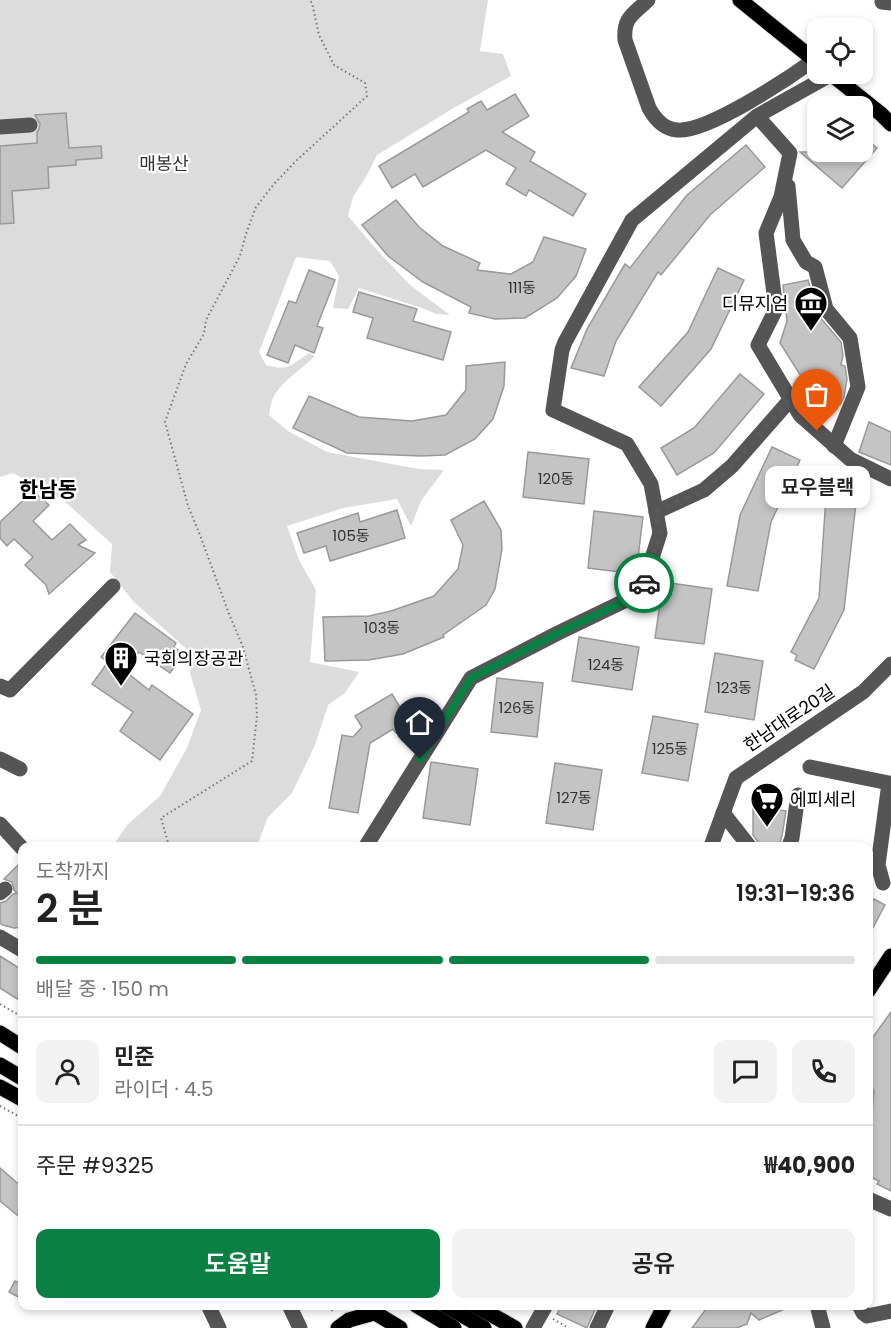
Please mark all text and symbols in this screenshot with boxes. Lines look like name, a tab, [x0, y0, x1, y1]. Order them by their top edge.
map controls	[807, 18, 873, 162]
button: locate	[807, 18, 873, 84]
button: layers	[807, 96, 873, 162]
park label: 매봉산	[139, 151, 189, 176]
house number: 111동	[508, 277, 536, 298]
museum icon: 디뮤지엄	[793, 285, 829, 332]
place label: 디뮤지엄	[722, 291, 788, 316]
pin	[791, 369, 842, 431]
icon: bag	[800, 378, 833, 411]
callout: 묘우블랙	[764, 467, 870, 509]
house number: 120동	[538, 468, 574, 489]
text: 묘우블랙	[781, 473, 854, 501]
district label: 한남동	[19, 475, 77, 504]
house number: 105동	[332, 525, 370, 546]
courier	[614, 553, 674, 613]
icon: car	[628, 567, 661, 600]
house number: 103동	[364, 617, 400, 638]
building icon: 국회의장공관	[103, 640, 139, 687]
place label: 국회의장공관	[144, 646, 244, 671]
house number: 124동	[588, 654, 624, 675]
house number: 123동	[716, 677, 752, 698]
street label: 한남대로20길	[739, 678, 839, 758]
pin	[394, 697, 445, 759]
house number: 126동	[499, 697, 535, 718]
icon: home	[403, 706, 436, 739]
house number: 125동	[652, 738, 688, 759]
supermarket icon: 에피세리	[749, 781, 785, 828]
house number: 127동	[556, 787, 592, 808]
place label: 에피세리	[790, 787, 856, 812]
text: 도착까지	[36, 857, 110, 885]
text: 19:31–19:36	[736, 878, 855, 909]
text: 2 분	[36, 881, 104, 936]
text: 배달 중 · 150 m	[36, 975, 169, 1003]
button: person	[36, 1040, 99, 1103]
button: chat	[714, 1040, 777, 1103]
button: phone	[792, 1040, 855, 1103]
text: 민준	[114, 1041, 154, 1072]
text: 라이더 · 4.5	[114, 1075, 213, 1103]
text: 주문 #9325	[36, 1150, 154, 1181]
text: ₩40,900	[764, 1150, 855, 1181]
button: 도움말	[36, 1229, 440, 1298]
button: 공유	[452, 1229, 855, 1298]

